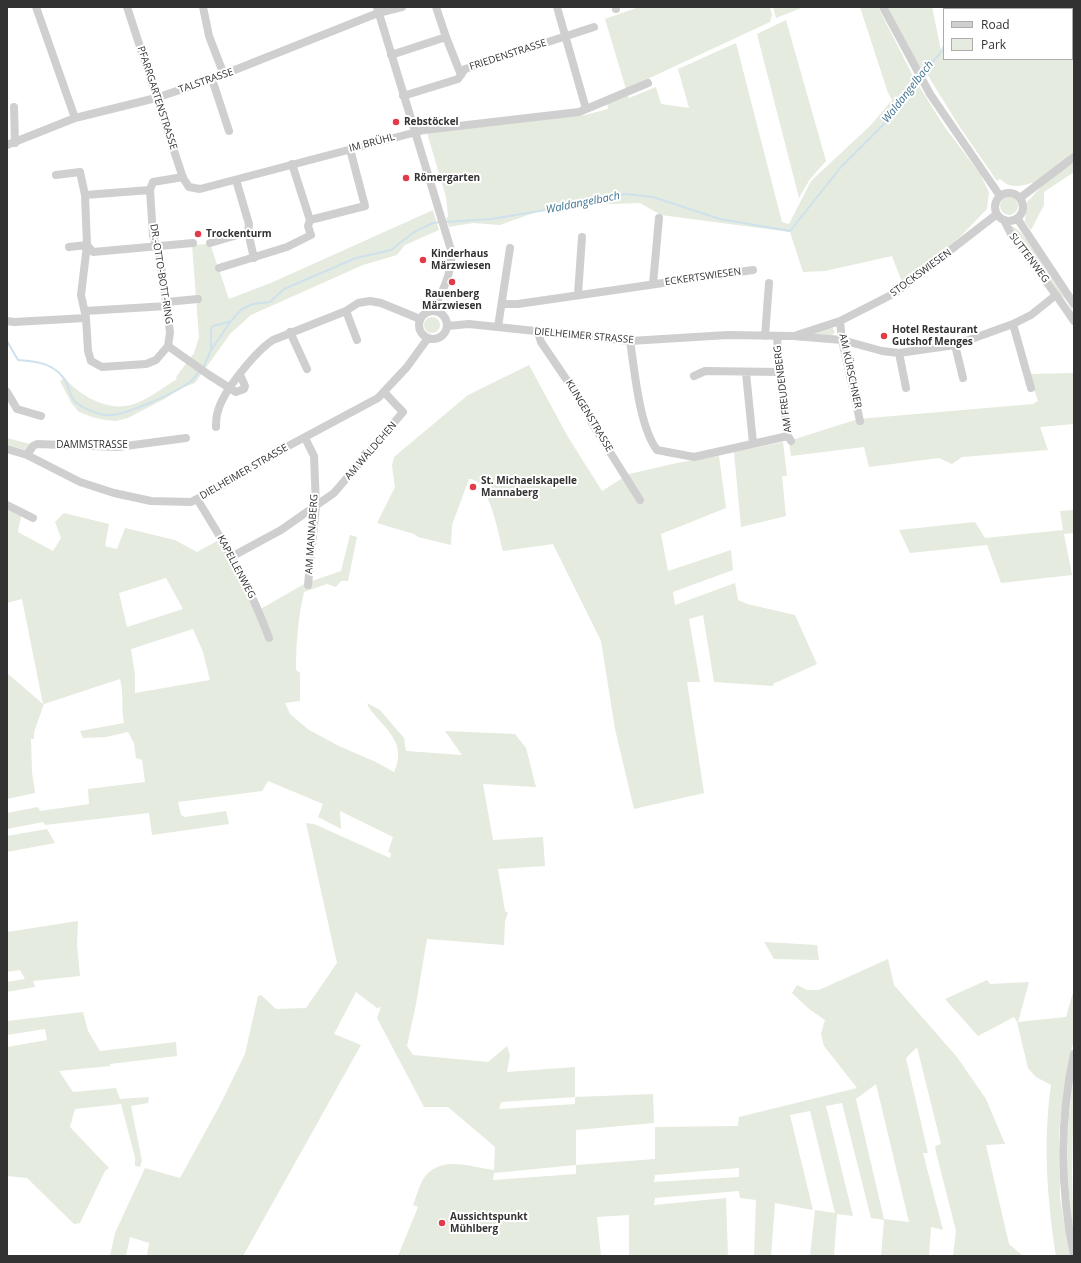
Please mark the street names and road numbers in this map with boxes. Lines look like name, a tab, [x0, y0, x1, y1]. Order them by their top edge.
street label: FRIEDENSTRASSE	[468, 37, 548, 73]
street label: PFARRGARTENSTRASSE	[135, 45, 179, 151]
street label: TALSTRASSE	[177, 66, 235, 96]
street label: IM BRÜHL	[348, 131, 396, 155]
street label: DR.-OTTO-BOTT-RING	[147, 223, 175, 325]
street label: SUTTENWEG	[1006, 231, 1052, 285]
street label: STOCKSWIESEN	[888, 247, 954, 299]
street label: ECKERTSWIESEN	[664, 266, 742, 288]
street label: DIELHEIMER STRASSE	[534, 326, 634, 346]
street label: AM KÜRSCHNER	[836, 333, 864, 409]
street label: AM FREUDENBERG	[772, 345, 794, 433]
street label: KLINGENSTRASSE	[563, 378, 615, 454]
street label: AM WÄLDCHEN	[343, 420, 399, 482]
street label: DAMMSTRASSE	[56, 439, 128, 451]
street label: DIELHEIMER STRASSE	[198, 442, 290, 502]
street label: AM MANNABERG	[303, 494, 321, 574]
street label: KAPELLENWEG	[214, 533, 258, 601]

